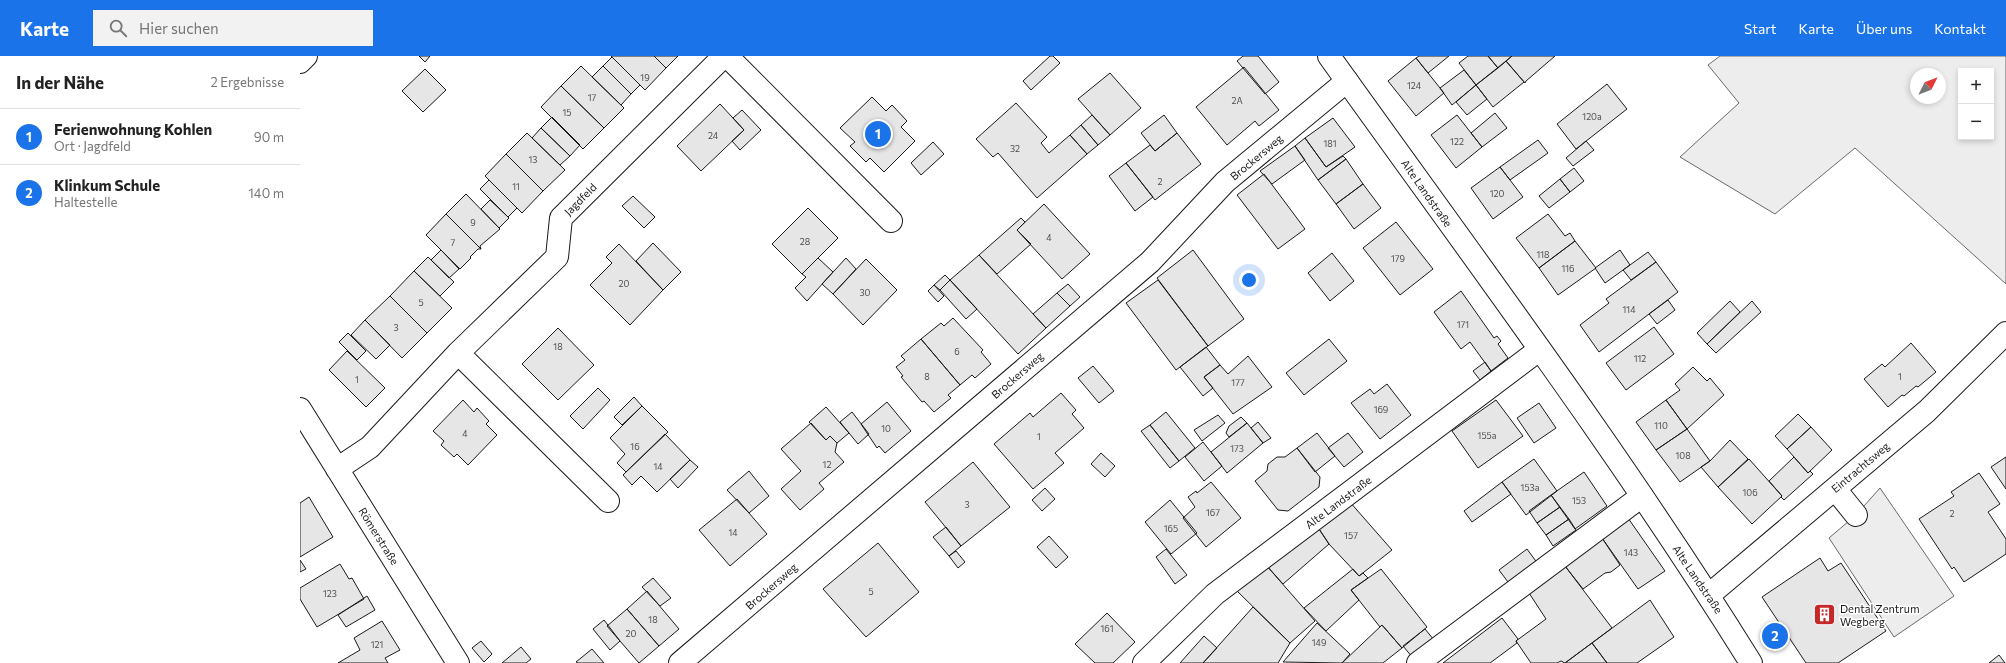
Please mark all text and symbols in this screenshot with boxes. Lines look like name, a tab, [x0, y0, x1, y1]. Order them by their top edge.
search box	[93, 10, 373, 46]
text: Karte	[20, 17, 69, 40]
icon: search	[107, 17, 129, 39]
text: Hier suchen	[139, 19, 219, 37]
text: Start	[1744, 20, 1777, 37]
text: Karte	[1799, 20, 1834, 37]
text: Über uns	[1856, 20, 1912, 37]
text: Kontakt	[1934, 20, 1986, 37]
north arrow	[1910, 68, 1946, 104]
map controls	[1958, 68, 1994, 140]
button: +	[1958, 68, 1994, 104]
text: In der Nähe	[16, 72, 104, 93]
house number: 19	[640, 72, 650, 83]
text: 2 Ergebnisse	[210, 74, 284, 90]
house number: 124	[1407, 80, 1422, 91]
house number: 17	[588, 92, 597, 103]
house number: 2A	[1231, 95, 1243, 106]
button: −	[1958, 104, 1994, 140]
house number: 15	[562, 107, 572, 118]
house number: 120a	[1582, 111, 1602, 122]
pin: 1	[865, 119, 891, 149]
text: Ferienwohnung Kohlen	[54, 120, 212, 138]
text: 1	[26, 129, 32, 145]
text: 90 m	[254, 129, 284, 145]
house number: 24	[708, 130, 719, 141]
street label: Brockersweg	[1227, 131, 1285, 183]
house number: 122	[1450, 136, 1464, 147]
text: Ort · Jagdfeld	[54, 138, 131, 154]
house number: 181	[1323, 138, 1337, 149]
house number: 32	[1010, 143, 1020, 154]
house number: 13	[529, 154, 537, 165]
street label: Alte Landstraße	[1399, 157, 1455, 229]
text: Klinkum Schule	[54, 176, 160, 194]
house number: 2	[1158, 176, 1163, 187]
street label: Jagdfeld	[561, 180, 600, 219]
house number: 11	[512, 181, 520, 192]
text: 2	[25, 185, 33, 201]
text: 140 m	[248, 185, 284, 201]
house number: 120	[1490, 188, 1504, 199]
text: Haltestelle	[54, 194, 117, 210]
house number: 9	[470, 217, 476, 228]
house number: 4	[1046, 232, 1052, 243]
house number: 28	[800, 236, 810, 247]
house number: 7	[451, 237, 456, 248]
house number: 118	[1536, 249, 1550, 260]
house number: 179	[1391, 253, 1405, 264]
house number: 116	[1561, 263, 1575, 274]
your location	[1239, 270, 1259, 290]
house number: 20	[619, 278, 630, 289]
house number: 30	[859, 287, 871, 298]
house number: 5	[418, 297, 424, 308]
house number: 114	[1622, 304, 1636, 315]
house number: 171	[1457, 319, 1469, 330]
house number: 3	[393, 322, 399, 333]
house number: 18	[553, 341, 563, 352]
house number: 6	[954, 346, 960, 357]
street label: Brockersweg	[988, 349, 1046, 401]
house number: 112	[1634, 353, 1646, 364]
house number: 8	[924, 371, 930, 382]
house number: 1	[1898, 371, 1902, 382]
house number: 1	[355, 374, 359, 385]
house number: 177	[1231, 377, 1245, 388]
house number: 169	[1374, 404, 1388, 415]
house number: 110	[1654, 420, 1668, 431]
house number: 10	[881, 423, 891, 434]
house number: 4	[462, 428, 468, 439]
house number: 155a	[1478, 430, 1497, 441]
house number: 1	[1037, 431, 1041, 442]
street label: Eintrachtsweg	[1828, 439, 1892, 495]
house number: 16	[630, 441, 640, 452]
house number: 173	[1230, 443, 1244, 454]
house number: 108	[1675, 450, 1691, 461]
house number: 12	[823, 459, 831, 470]
house number: 14	[653, 461, 663, 472]
street label: Alte Landstraße	[1302, 473, 1374, 531]
house number: 153a	[1521, 482, 1540, 493]
house number: 106	[1742, 487, 1758, 498]
house number: 153	[1572, 495, 1586, 506]
house number: 3	[964, 499, 970, 510]
street label: Römerstraße	[356, 505, 402, 567]
house number: 167	[1206, 507, 1220, 518]
house number: 2	[1950, 508, 1955, 519]
house number: 165	[1164, 523, 1178, 534]
house number: 14	[728, 527, 738, 538]
house number: 157	[1344, 530, 1358, 541]
street label: Alte Landstraße	[1670, 542, 1726, 616]
house number: 143	[1624, 547, 1638, 558]
street label: Brockersweg	[742, 560, 800, 612]
house number: 5	[868, 586, 874, 597]
house number: 123	[323, 588, 337, 599]
building icon: Dental Zentrum Wegberg	[1811, 601, 1837, 627]
place label: Dental Zentrum Wegberg	[1840, 602, 1920, 628]
house number: 18	[648, 614, 658, 625]
pin: 2	[1762, 621, 1788, 651]
house number: 161	[1100, 623, 1114, 634]
house number: 20	[626, 628, 637, 639]
house number: 149	[1312, 637, 1326, 648]
house number: 121	[371, 639, 383, 650]

